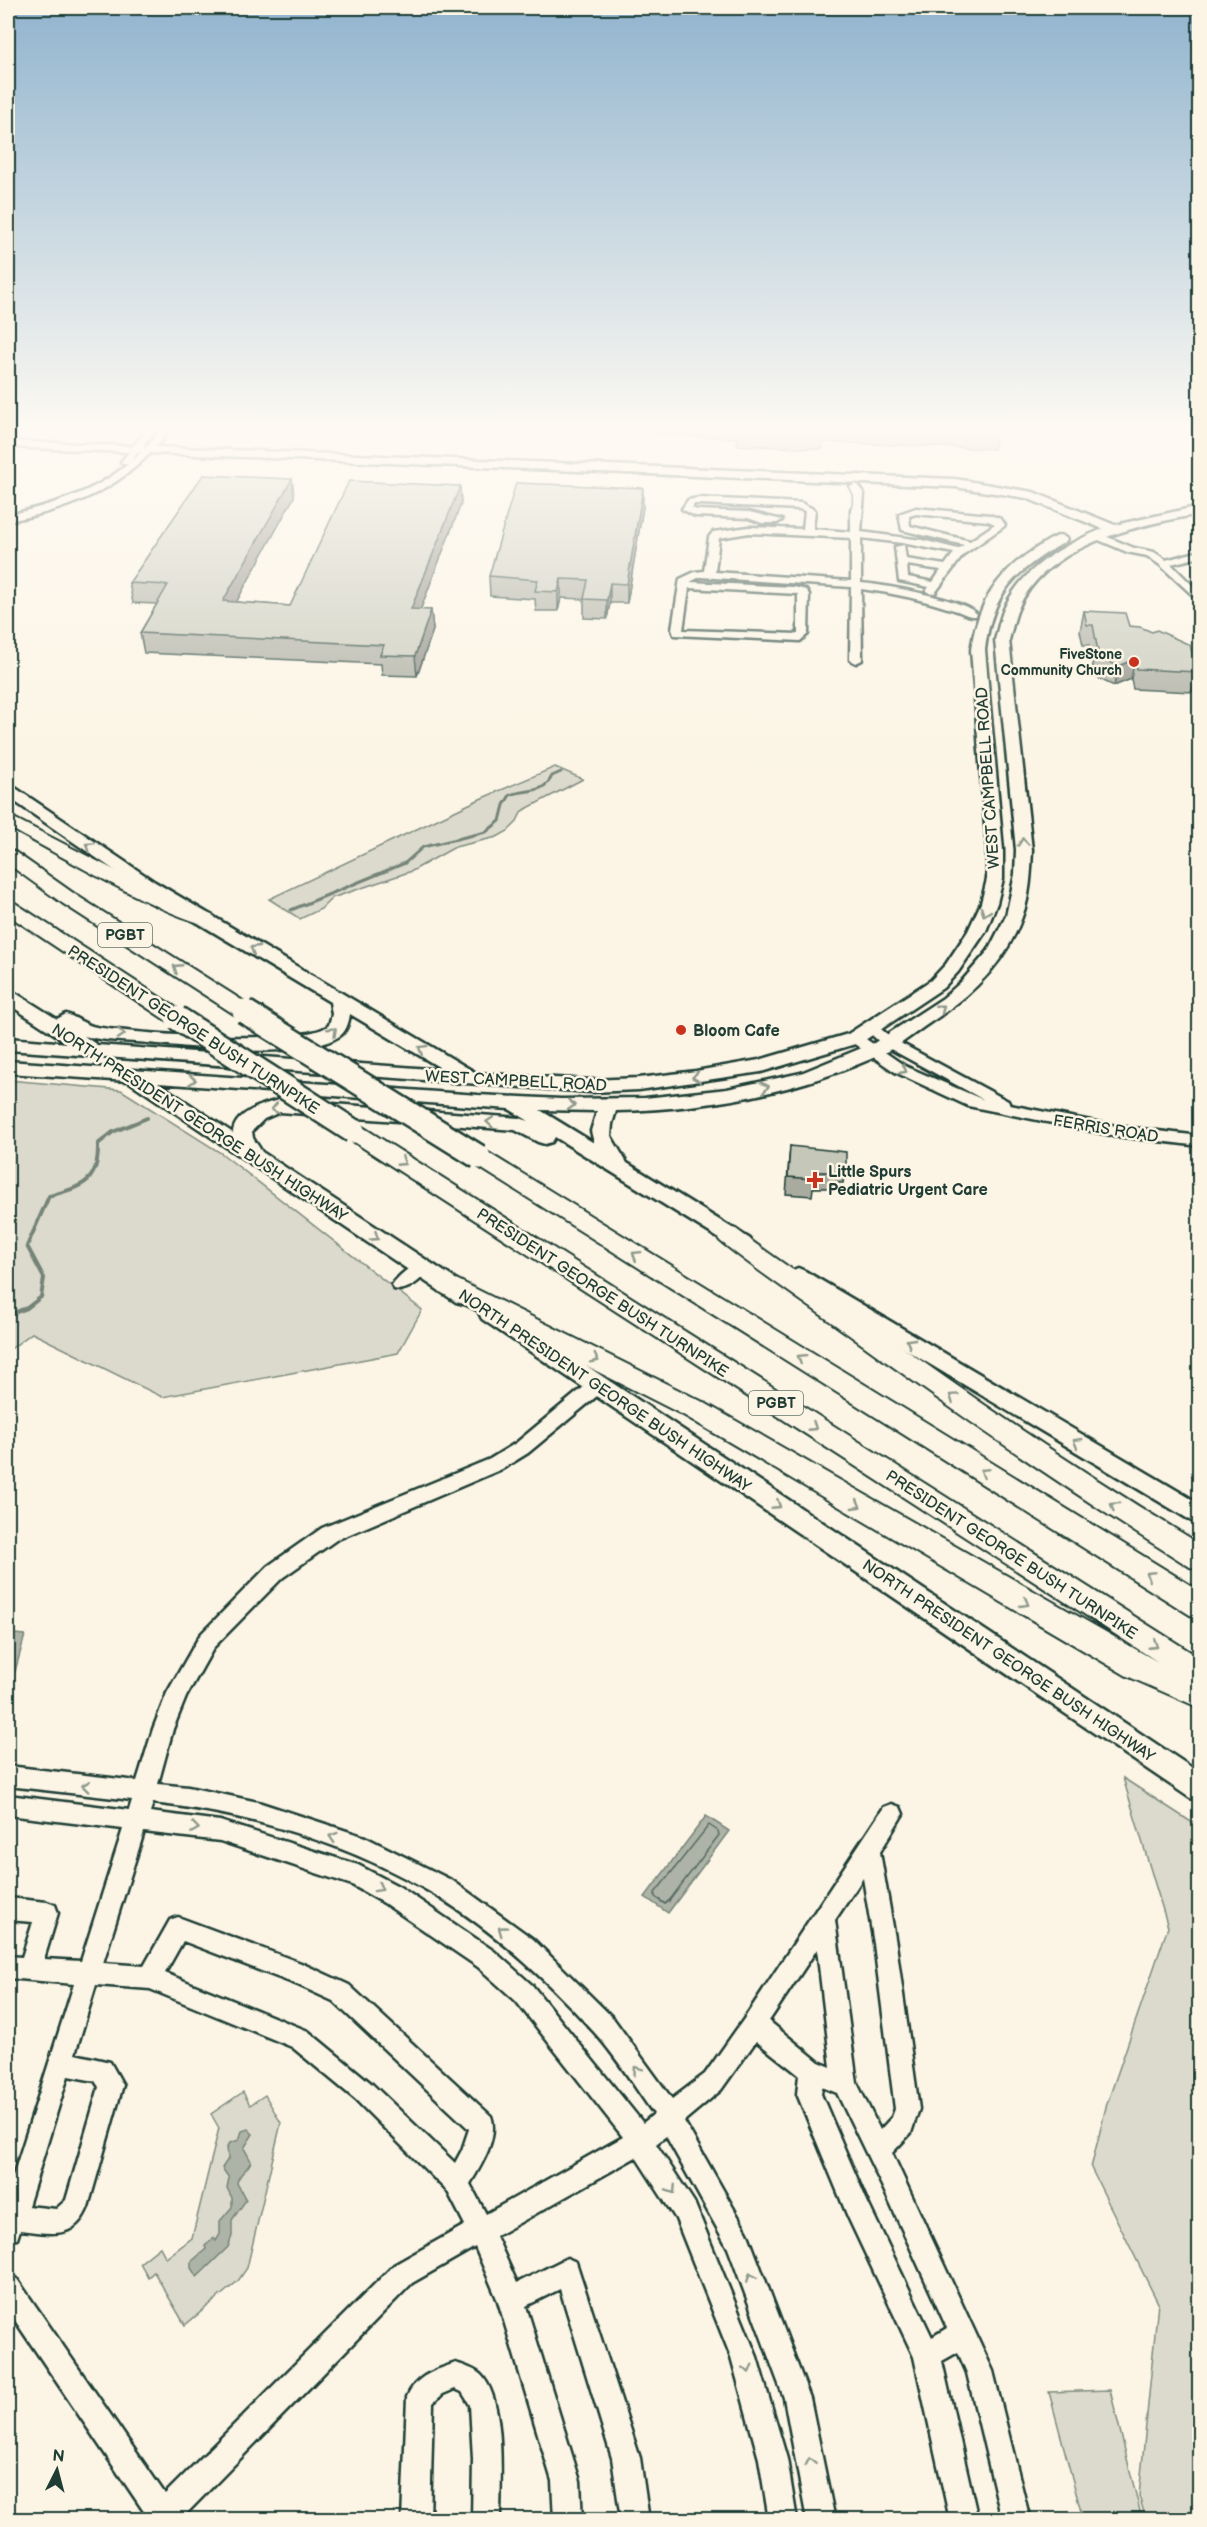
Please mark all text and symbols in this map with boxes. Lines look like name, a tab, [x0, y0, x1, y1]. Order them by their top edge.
place label: FiveStone Community Church	[1001, 646, 1122, 679]
marker: FiveStone Community Church	[1127, 655, 1141, 669]
street label: WEST CAMPBELL ROAD	[973, 686, 1004, 869]
one-way arrow	[1017, 837, 1030, 846]
one-way arrow	[85, 842, 96, 853]
one-way arrow	[980, 906, 992, 917]
road number: PGBT	[98, 923, 152, 947]
street label: PRESIDENT GEORGE BUSH TURNPIKE	[64, 942, 323, 1119]
one-way arrow	[250, 945, 260, 956]
one-way arrow	[173, 964, 184, 975]
one-way arrow	[935, 1005, 946, 1016]
street label: NORTH PRESIDENT GEORGE BUSH HIGHWAY	[48, 1020, 351, 1227]
place label: Bloom Cafe	[693, 1022, 780, 1041]
marker: Bloom Cafe	[674, 1023, 688, 1037]
one-way arrow	[117, 1027, 126, 1040]
one-way arrow	[326, 1027, 336, 1038]
one-way arrow	[418, 1045, 428, 1056]
one-way arrow	[897, 1063, 907, 1074]
street label: WEST CAMPBELL ROAD	[424, 1067, 607, 1096]
one-way arrow	[692, 1071, 701, 1083]
one-way arrow	[188, 1073, 197, 1086]
one-way arrow	[760, 1081, 770, 1094]
one-way arrow	[567, 1099, 576, 1112]
one-way arrow	[270, 1102, 280, 1115]
street label: FERRIS ROAD	[1052, 1112, 1160, 1147]
one-way arrow	[485, 1115, 494, 1128]
one-way arrow	[396, 1155, 406, 1167]
place label: Little Spurs Pediatric Urgent Care	[828, 1163, 988, 1200]
marker: Little Spurs Pediatric Urgent Care	[806, 1171, 824, 1189]
street label: PRESIDENT GEORGE BUSH TURNPIKE	[473, 1205, 732, 1382]
one-way arrow	[368, 1230, 379, 1241]
one-way arrow	[632, 1250, 642, 1262]
street label: NORTH PRESIDENT GEORGE BUSH HIGHWAY	[454, 1286, 755, 1497]
one-way arrow	[906, 1338, 916, 1350]
one-way arrow	[589, 1352, 599, 1363]
one-way arrow	[797, 1353, 807, 1365]
road number: PGBT	[749, 1391, 803, 1415]
one-way arrow	[948, 1393, 959, 1404]
one-way arrow	[807, 1419, 817, 1431]
one-way arrow	[1073, 1438, 1084, 1450]
street label: PRESIDENT GEORGE BUSH TURNPIKE	[882, 1467, 1141, 1644]
one-way arrow	[980, 1468, 990, 1480]
one-way arrow	[770, 1498, 781, 1509]
one-way arrow	[851, 1498, 861, 1509]
one-way arrow	[1110, 1501, 1120, 1513]
street label: NORTH PRESIDENT GEORGE BUSH HIGHWAY	[858, 1556, 1159, 1767]
one-way arrow	[1146, 1571, 1156, 1583]
one-way arrow	[1019, 1596, 1030, 1608]
one-way arrow	[1148, 1638, 1158, 1650]
one-way arrow	[81, 1780, 90, 1792]
one-way arrow	[190, 1821, 199, 1834]
one-way arrow	[328, 1832, 339, 1844]
one-way arrow	[373, 1881, 383, 1892]
one-way arrow	[498, 1927, 509, 1938]
one-way arrow	[633, 2066, 644, 2077]
one-way arrow	[665, 2184, 676, 2195]
one-way arrow	[746, 2272, 759, 2283]
one-way arrow	[741, 2363, 753, 2374]
north arrow	[27, 2440, 87, 2500]
text: N	[51, 2446, 65, 2467]
one-way arrow	[804, 2457, 817, 2467]

